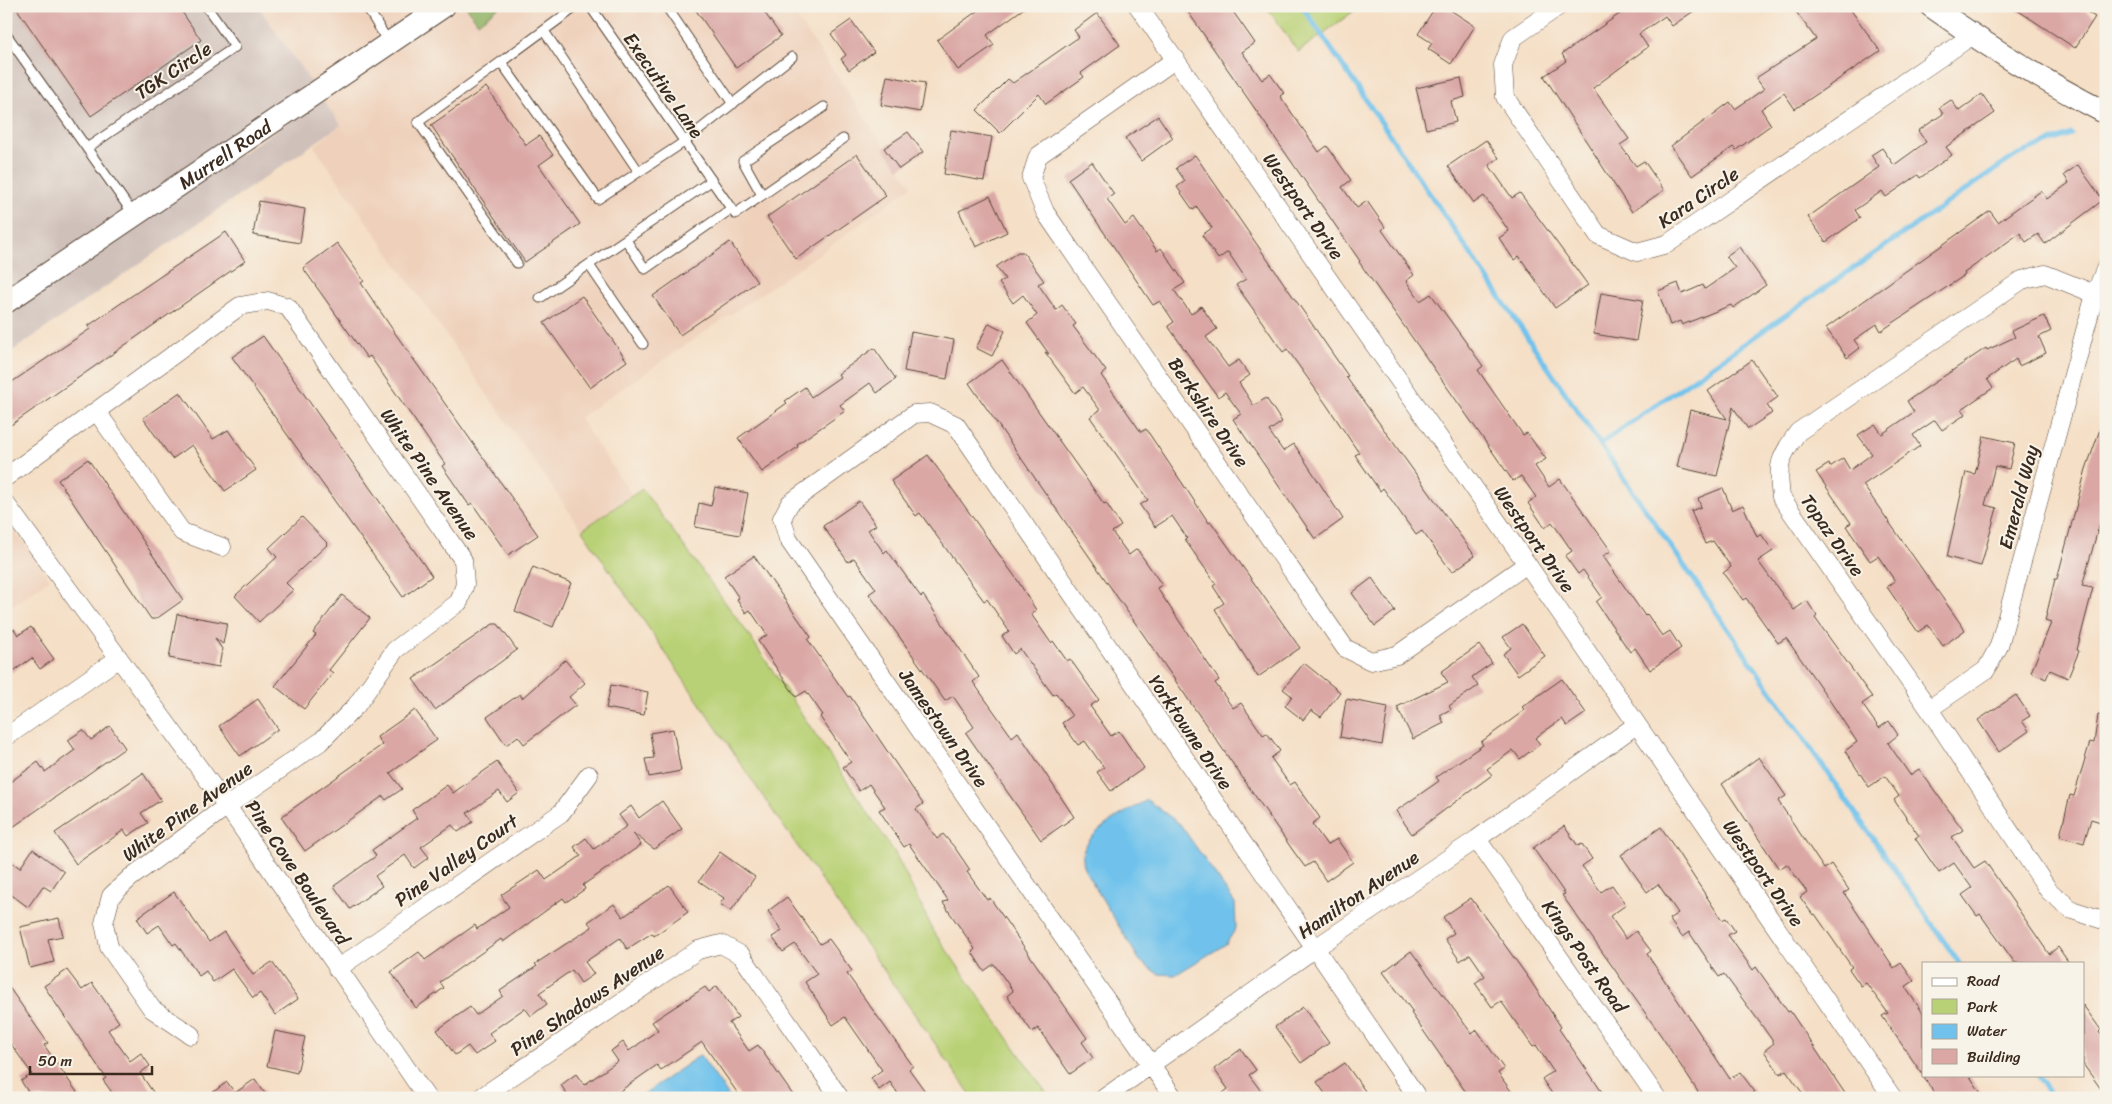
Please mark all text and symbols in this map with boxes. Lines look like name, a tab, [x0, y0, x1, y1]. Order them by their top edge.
street label: Executive Lane	[615, 25, 713, 145]
street label: TGK Circle	[128, 32, 219, 108]
street label: Murrell Road	[171, 110, 280, 198]
street label: Westport Drive	[1254, 146, 1353, 267]
street label: Kara Circle	[1651, 158, 1746, 237]
street label: Berkshire Drive	[1159, 350, 1258, 475]
street label: White Pine Avenue	[371, 401, 488, 548]
street label: Emerald Way	[1989, 441, 2048, 553]
street label: Westport Drive	[1485, 479, 1584, 600]
street label: Topaz Drive	[1792, 487, 1873, 584]
street label: Jamestown Drive	[889, 661, 997, 795]
street label: Yorktowne Drive	[1140, 668, 1242, 797]
street label: White Pine Avenue	[115, 752, 260, 870]
street label: Pine Cove Boulevard	[236, 793, 360, 954]
street label: Pine Valley Court	[387, 805, 526, 916]
street label: Westport Drive	[1714, 813, 1813, 934]
street label: Hamilton Avenue	[1291, 841, 1426, 948]
street label: Kings Post Road	[1533, 893, 1637, 1022]
street label: Pine Shadows Avenue	[503, 936, 672, 1065]
legend	[1922, 962, 2084, 1076]
text: Road	[1967, 968, 2000, 994]
text: Park	[1967, 994, 1998, 1020]
text: Water	[1967, 1018, 2007, 1044]
scale bar	[30, 1044, 152, 1076]
text: Building	[1967, 1044, 2021, 1070]
text: 50 m	[38, 1048, 73, 1074]

